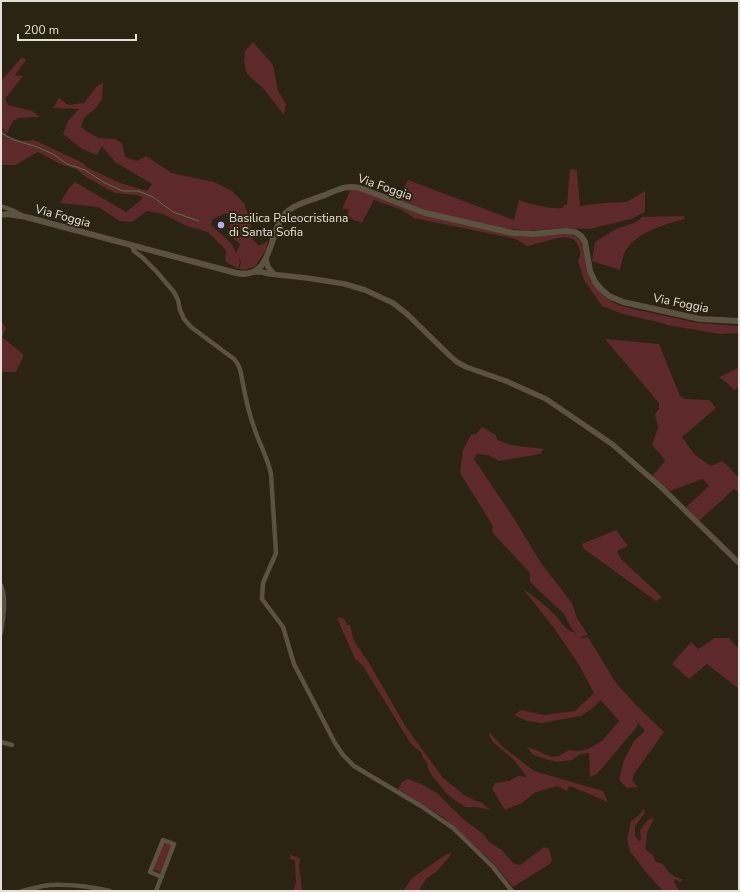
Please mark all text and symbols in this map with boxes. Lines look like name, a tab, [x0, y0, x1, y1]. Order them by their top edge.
scale bar	[18, 16, 136, 42]
text: 200 m	[24, 22, 59, 38]
street label: Via Foggia	[355, 170, 414, 204]
street label: Via Foggia	[33, 201, 92, 231]
place label: Basilica Paleocristiana di Santa Sofia	[229, 210, 348, 240]
marker: Basilica Paleocristiana di Santa Sofia	[216, 220, 226, 230]
street label: Via Foggia	[651, 290, 710, 316]

